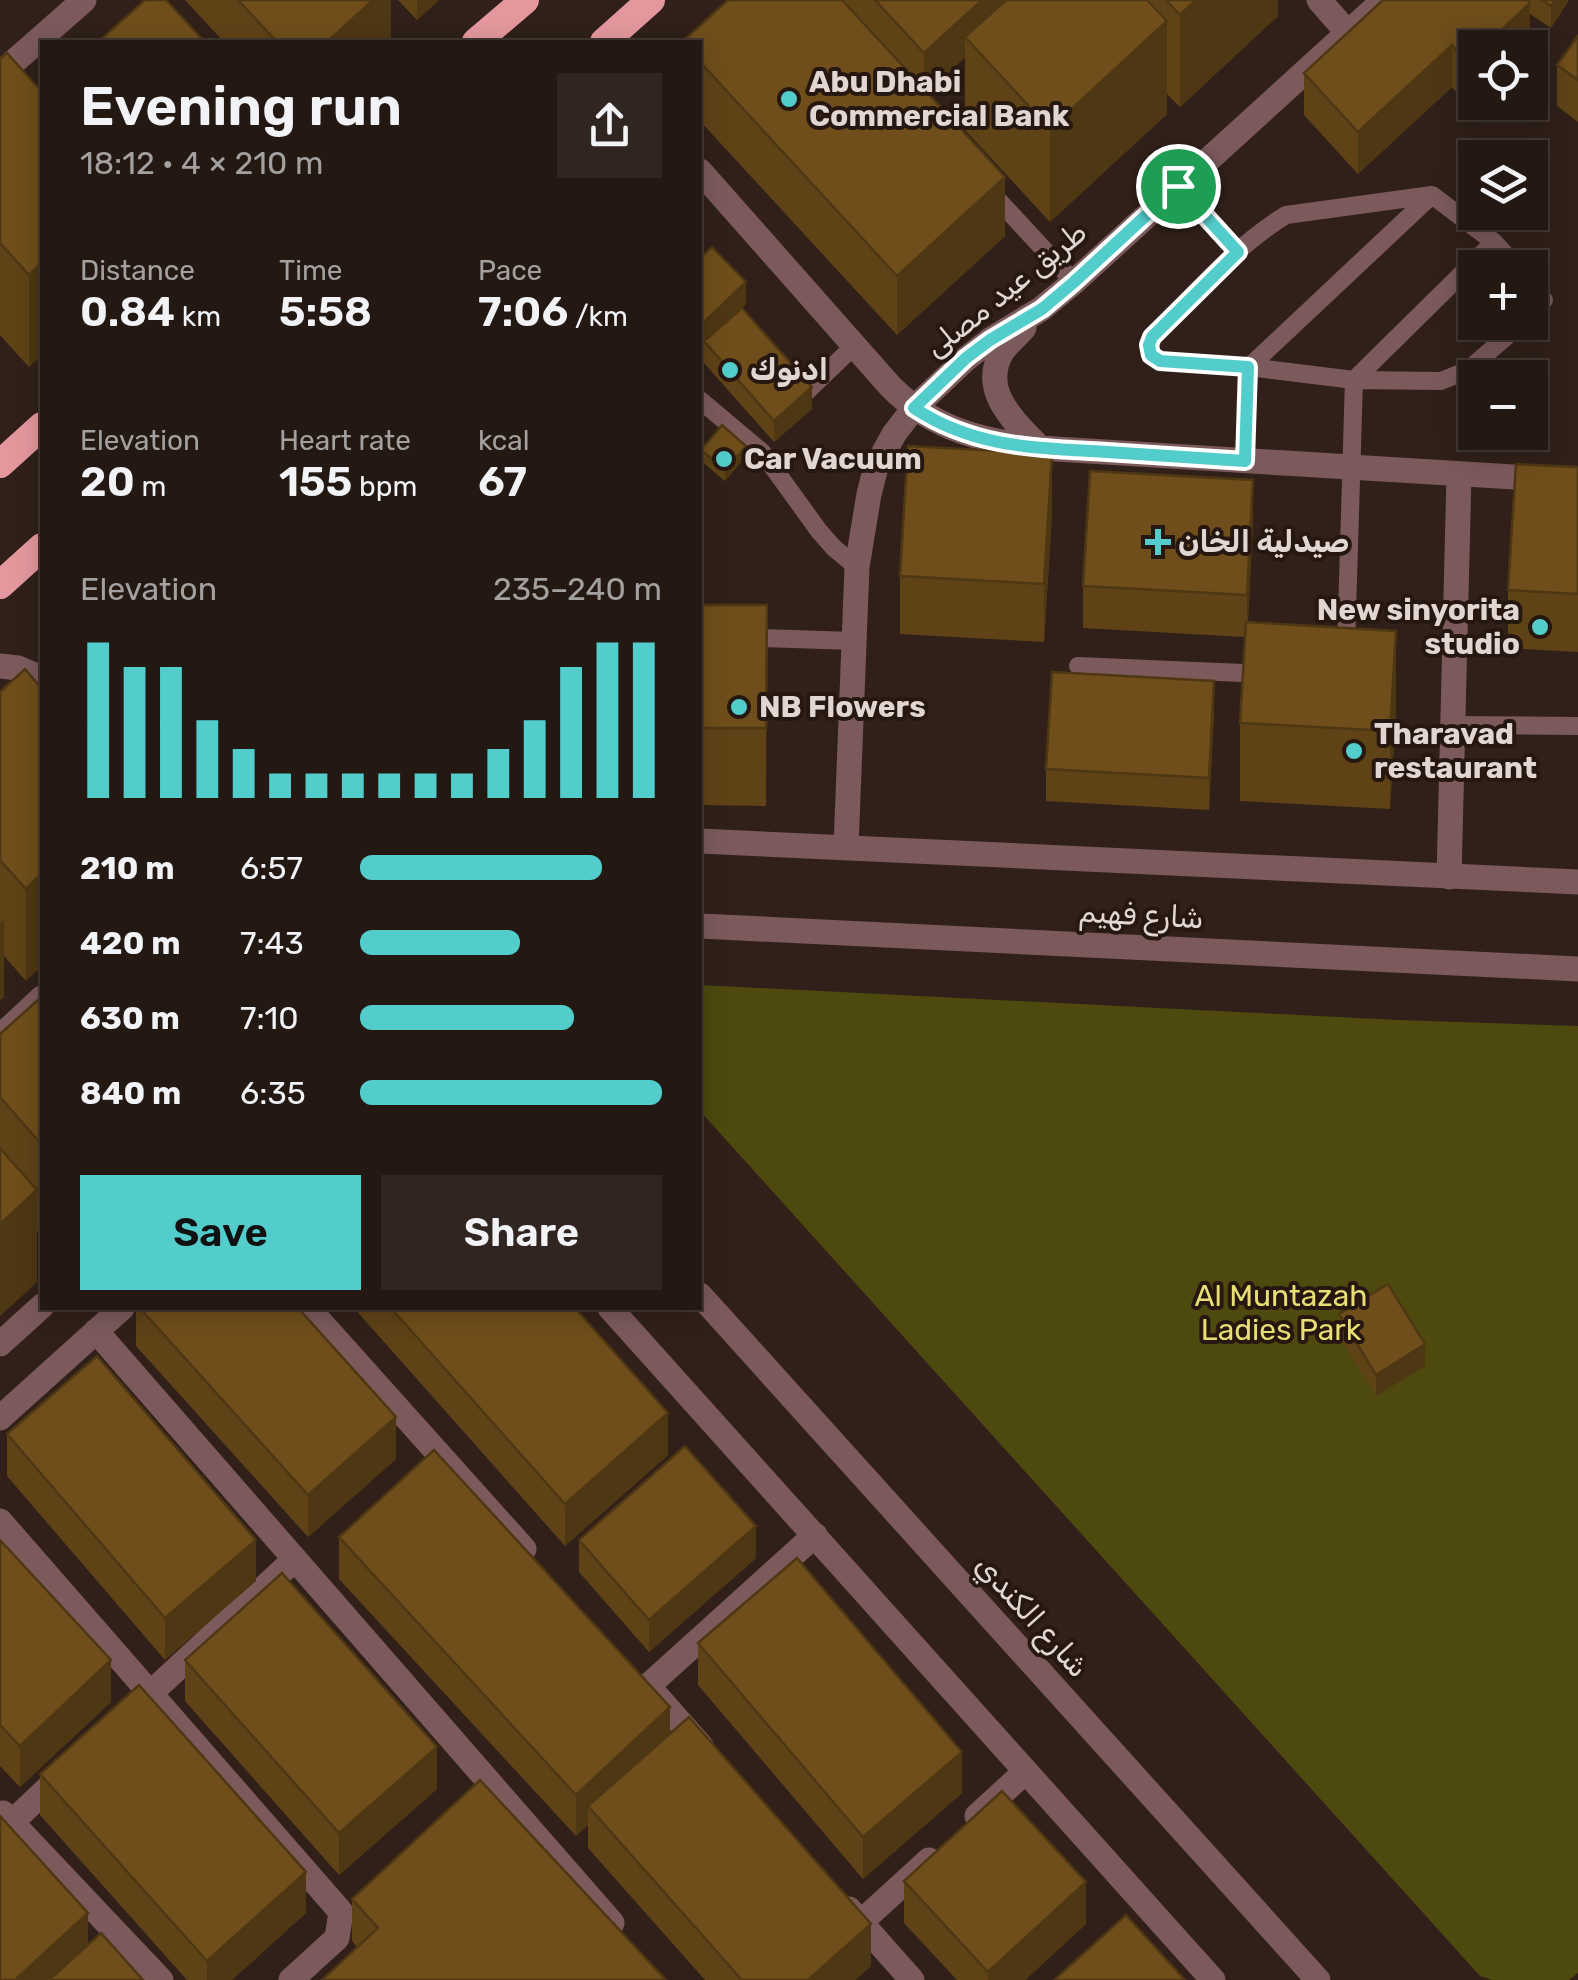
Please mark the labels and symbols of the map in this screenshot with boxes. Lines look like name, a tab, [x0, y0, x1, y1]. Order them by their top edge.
place label: Abu Dhabi Commercial Bank	[809, 64, 1070, 134]
marker: Abu Dhabi Commercial Bank	[778, 88, 800, 110]
pin	[1136, 144, 1221, 229]
street label: طريق عيد مصلى	[918, 214, 1094, 366]
place label: ادنوك	[750, 352, 828, 388]
marker: ادنوك	[719, 359, 741, 381]
place label: Car Vacuum	[744, 441, 922, 477]
marker: Car Vacuum	[713, 448, 735, 470]
place label: صيدلية الخان	[1178, 524, 1349, 560]
marker: صيدلية الخان	[1147, 531, 1169, 553]
place label: New sinyorita studio	[1317, 592, 1520, 662]
marker: New sinyorita studio	[1529, 616, 1551, 638]
place label: NB Flowers	[759, 689, 926, 725]
marker: NB Flowers	[728, 696, 750, 718]
place label: Tharavad restaurant	[1374, 716, 1537, 786]
marker: Tharavad restaurant	[1343, 740, 1365, 762]
street label: شارع فهيم	[1077, 894, 1204, 938]
park label: Al Muntazah Ladies Park	[1195, 1278, 1367, 1348]
street label: شارع الكندي	[965, 1547, 1096, 1687]

